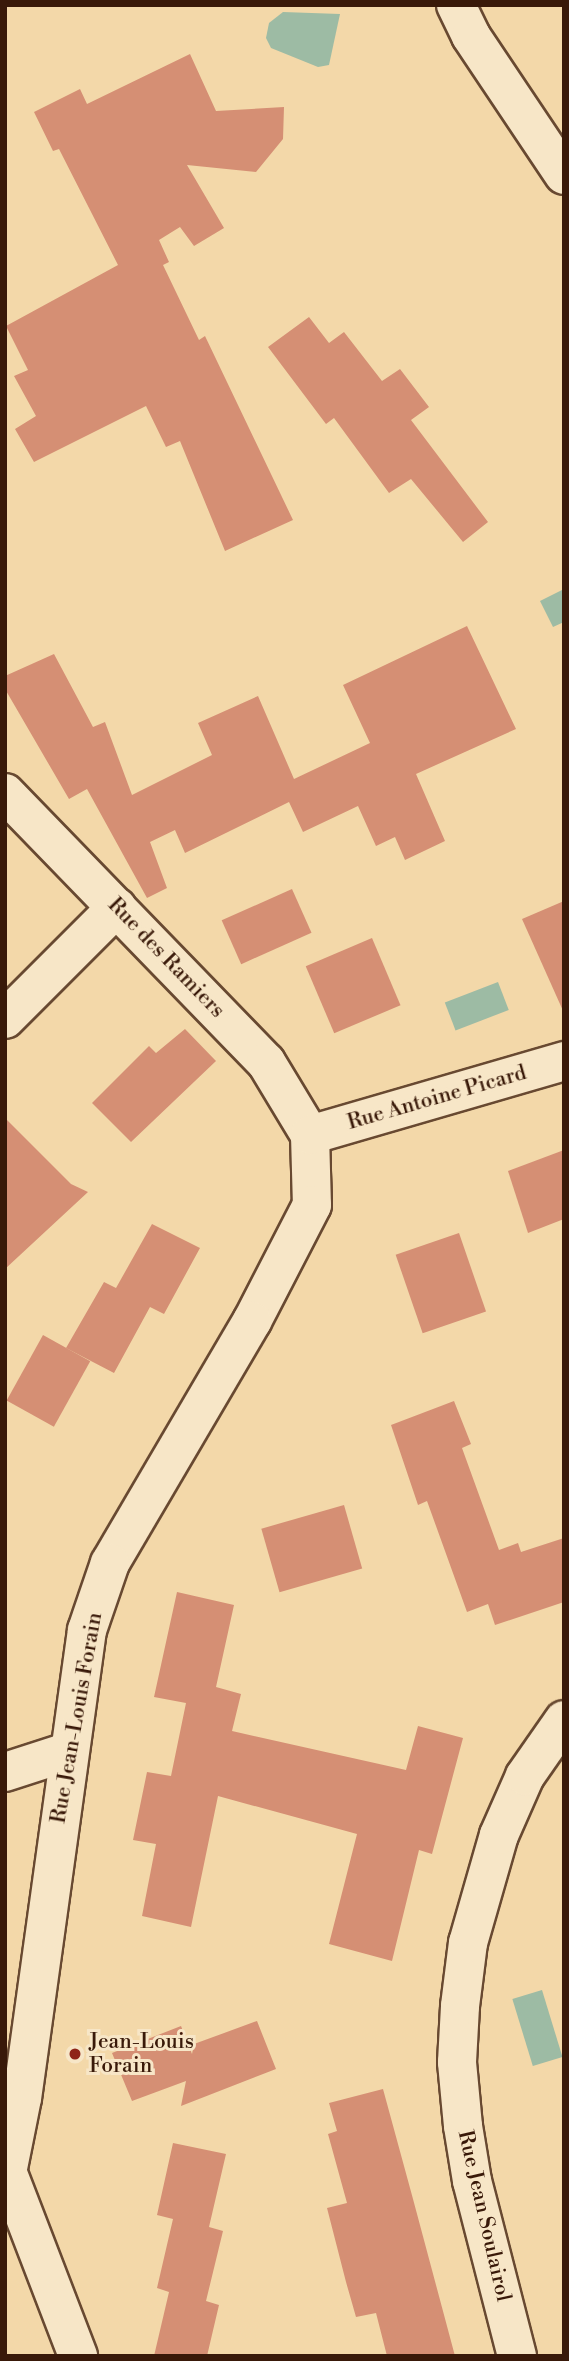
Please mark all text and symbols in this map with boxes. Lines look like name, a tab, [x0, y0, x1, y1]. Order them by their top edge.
street label: Rue des Ramiers	[102, 893, 230, 1023]
street label: Rue Antoine Picard	[345, 1060, 529, 1136]
street label: Rue Jean-Louis Forain	[46, 1611, 108, 1825]
place label: Jean-Louis Forain	[89, 2029, 194, 2079]
marker: Jean-Louis Forain	[67, 2046, 83, 2062]
street label: Rue Jean Soulairol	[452, 2128, 516, 2304]

